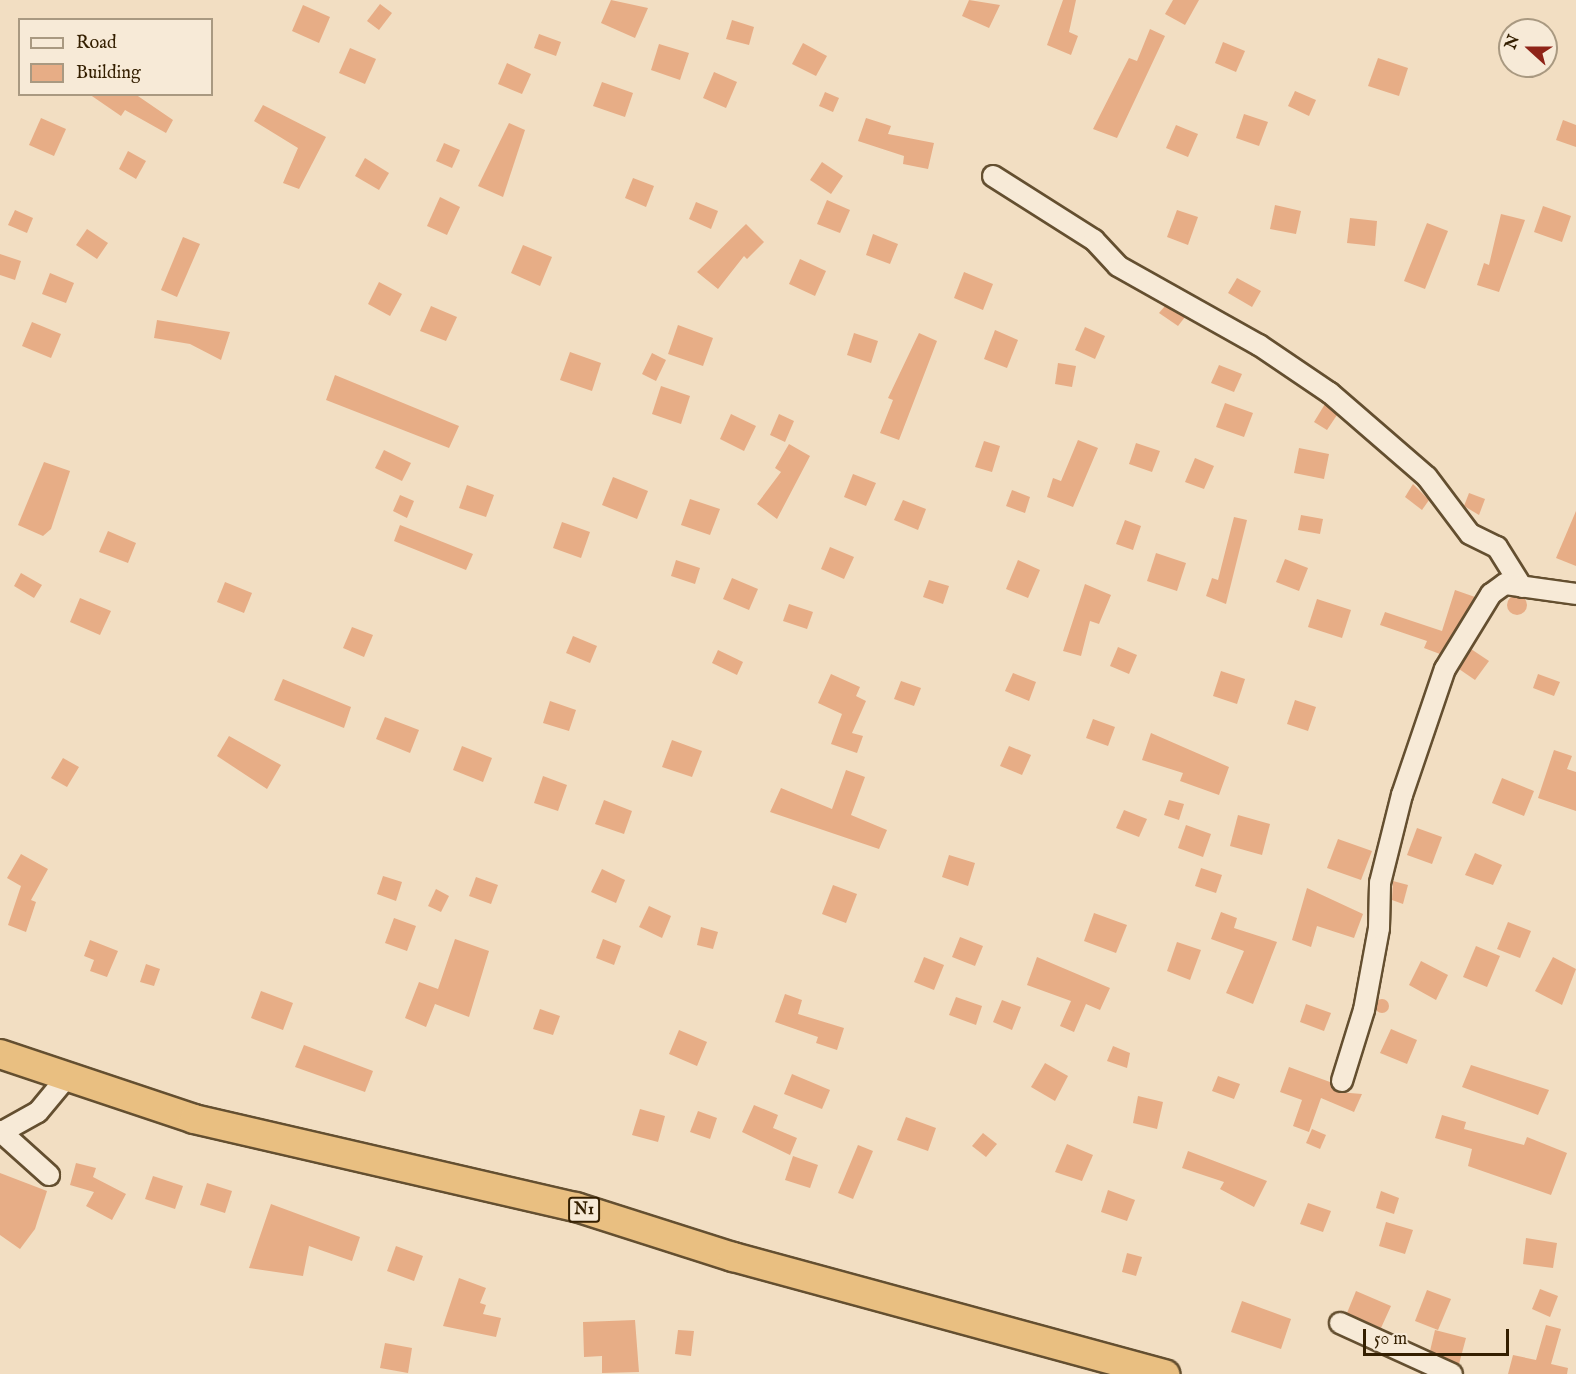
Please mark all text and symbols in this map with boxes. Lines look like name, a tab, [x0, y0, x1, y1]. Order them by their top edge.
legend	[18, 18, 213, 96]
north arrow	[1498, 18, 1558, 78]
text: Road	[76, 32, 117, 55]
text: N	[1501, 32, 1525, 52]
text: Building	[76, 62, 141, 85]
road number: N1	[568, 1197, 600, 1223]
scale bar	[1366, 1317, 1512, 1355]
text: 50 m	[1374, 1328, 1407, 1351]

